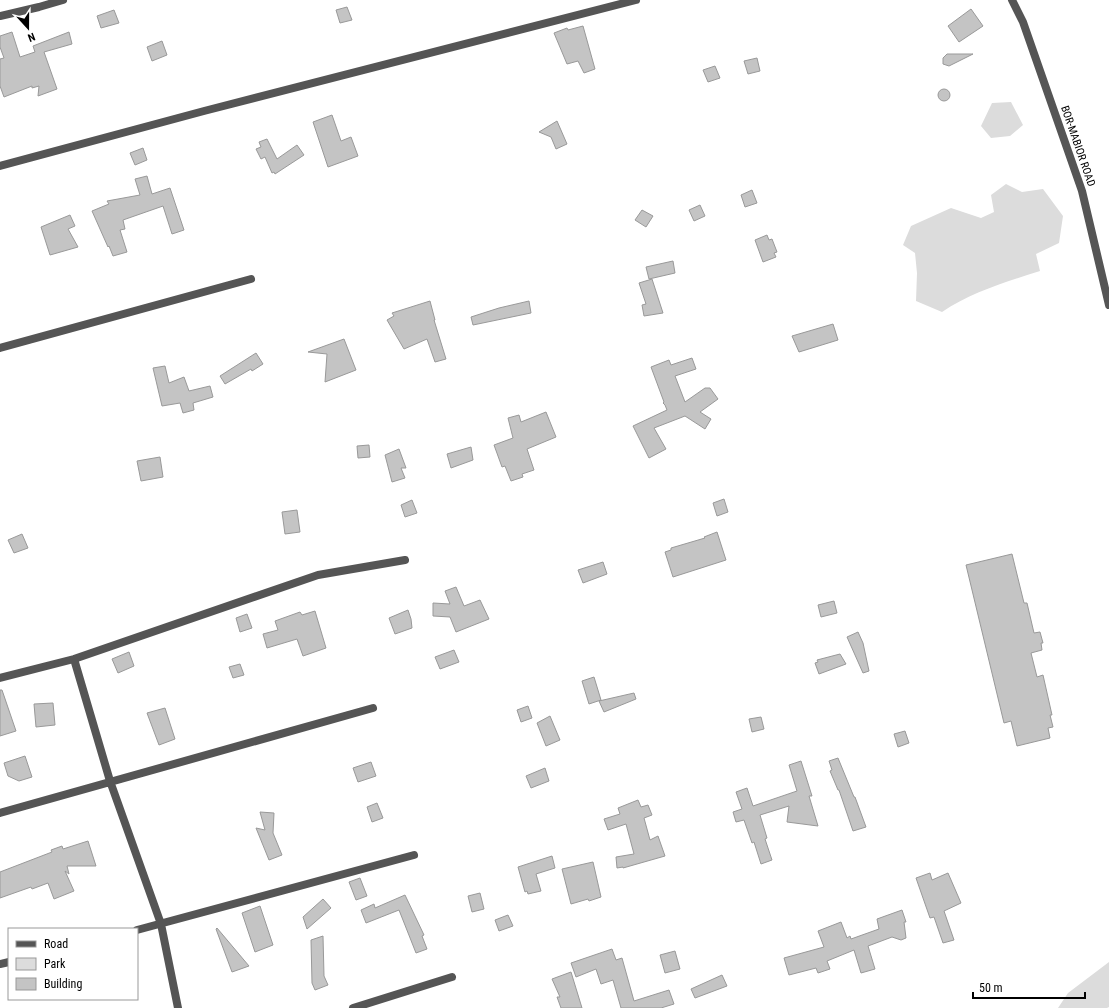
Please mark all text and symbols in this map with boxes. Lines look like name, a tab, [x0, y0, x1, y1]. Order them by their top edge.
north arrow	[8, 8, 48, 48]
text: N	[26, 30, 37, 44]
street label: BOR-MABIOR ROAD	[1058, 104, 1098, 188]
legend	[8, 928, 138, 1000]
text: Road	[44, 937, 68, 951]
text: Park	[44, 957, 66, 971]
scale bar	[973, 974, 1085, 1000]
text: Building	[44, 977, 82, 991]
text: 50 m	[979, 981, 1003, 995]

